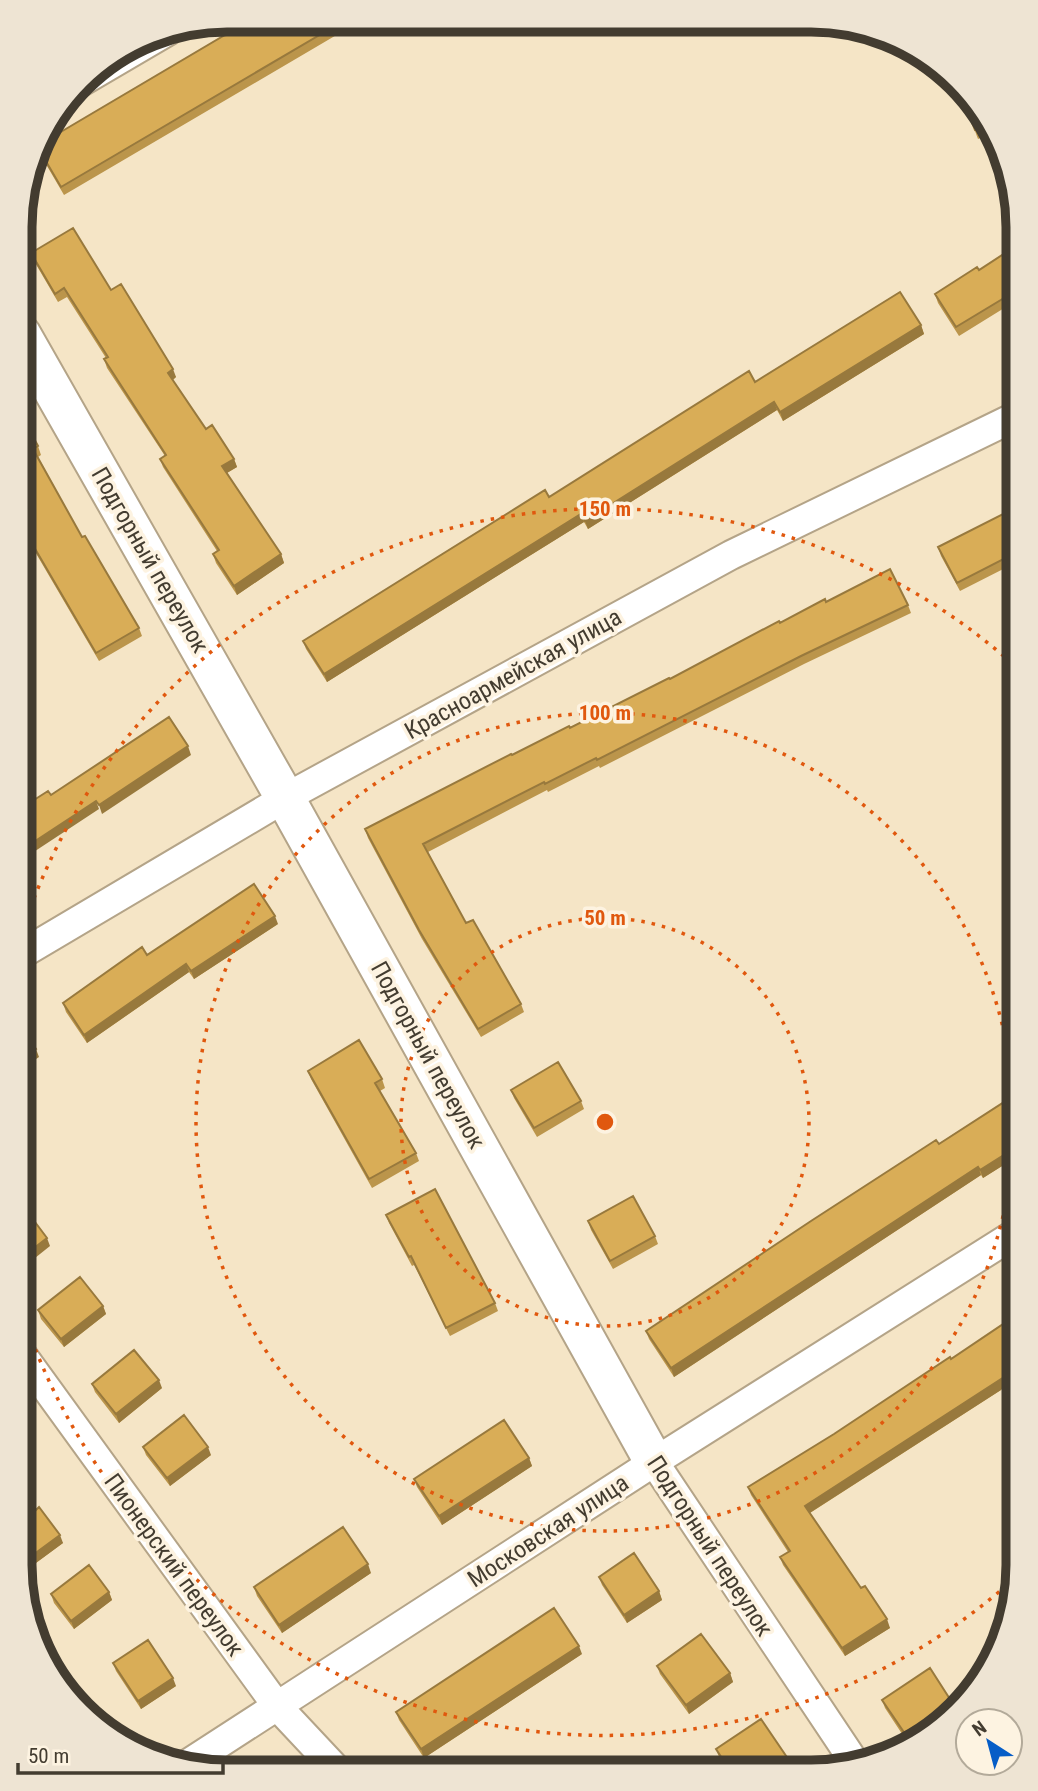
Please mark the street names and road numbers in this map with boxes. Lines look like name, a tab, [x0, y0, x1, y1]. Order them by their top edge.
street label: Подгорный переулок	[85, 462, 215, 658]
street label: Красноармейская улица	[400, 603, 626, 745]
street label: Подгорный переулок	[365, 957, 491, 1154]
street label: Подгорный переулок	[641, 1451, 779, 1642]
street label: Пионерский переулок	[98, 1468, 250, 1662]
street label: Московская улица	[462, 1469, 634, 1593]

